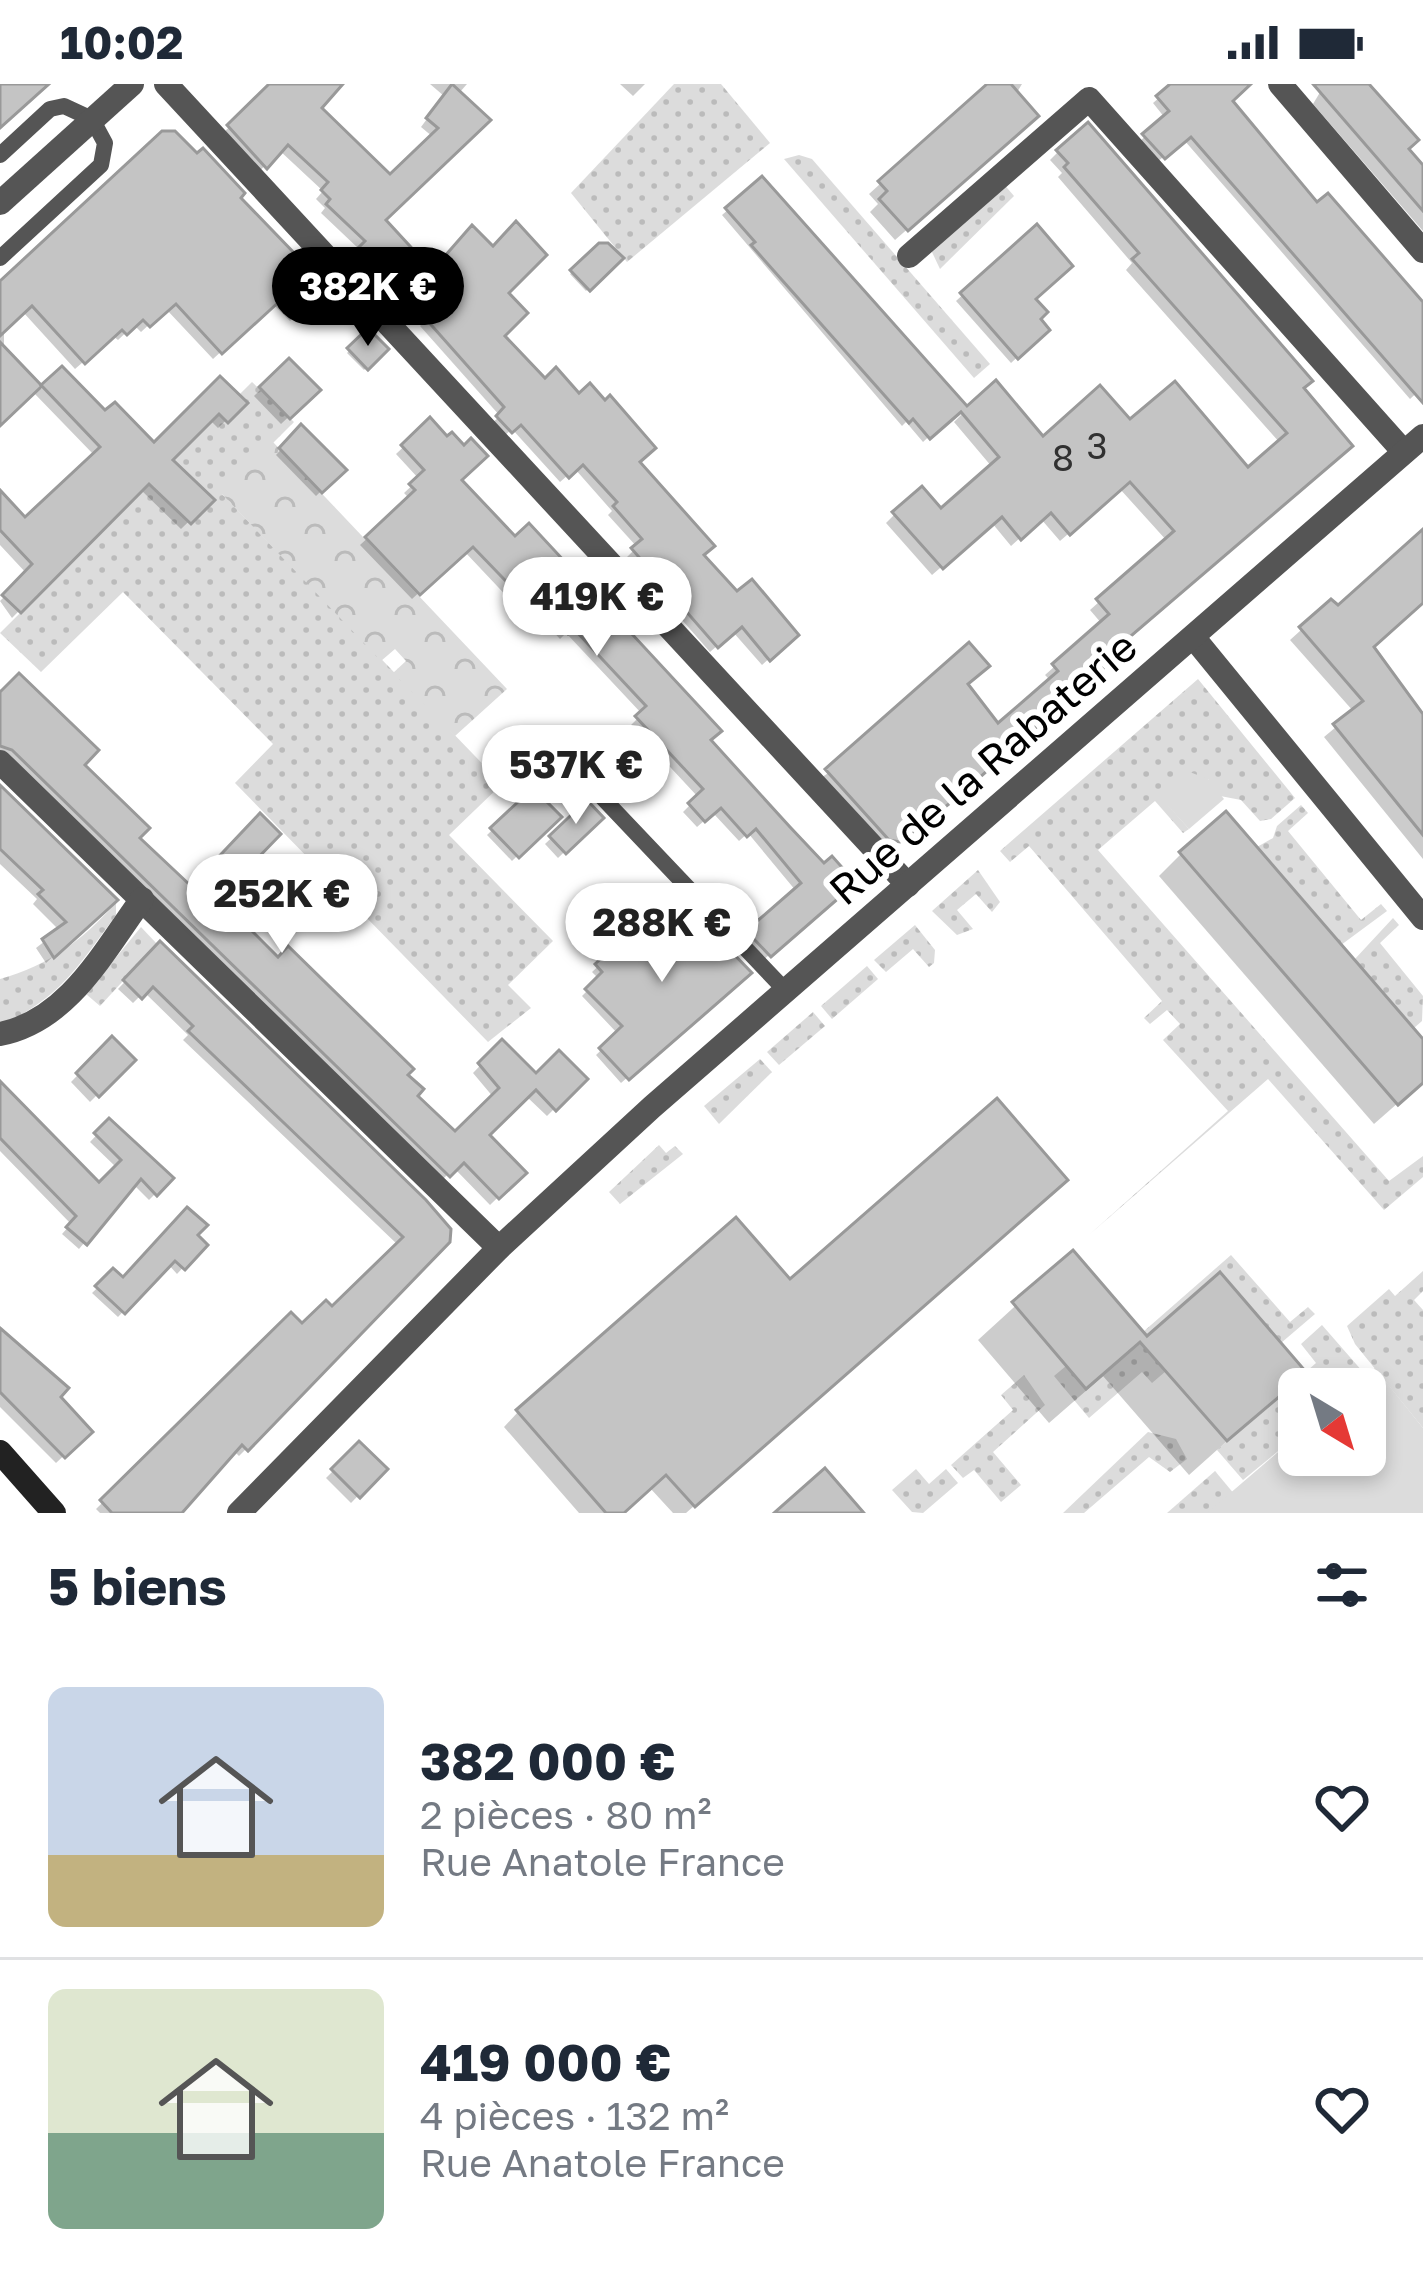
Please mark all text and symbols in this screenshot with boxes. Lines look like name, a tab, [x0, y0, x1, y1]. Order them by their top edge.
text: 10:02	[60, 15, 184, 69]
pin: 382K €	[270, 247, 466, 349]
text: 382K €	[299, 262, 437, 309]
house number: 3	[1086, 424, 1108, 467]
house number: 8	[1052, 436, 1074, 479]
pin: 419K €	[499, 557, 695, 659]
text: 419K €	[530, 572, 664, 619]
street label: Rue de la Rabaterie	[819, 620, 1146, 914]
pin: 537K €	[478, 725, 674, 827]
text: 537K €	[509, 740, 643, 787]
pin: 252K €	[184, 854, 380, 956]
text: 252K €	[214, 869, 350, 916]
pin: 288K €	[564, 883, 760, 985]
text: 288K €	[592, 898, 732, 945]
north arrow	[1278, 1368, 1386, 1476]
map controls	[1278, 1368, 1386, 1476]
icon: filters	[1309, 1552, 1375, 1618]
text: 5 biens	[48, 1555, 227, 1616]
text: 382 000 €	[420, 1730, 676, 1791]
icon: home	[144, 1735, 288, 1879]
icon: heart	[1309, 1774, 1375, 1840]
text: 2 pièces · 80 m²	[420, 1791, 711, 1838]
text: Rue Anatole France	[420, 1838, 785, 1885]
text: 419 000 €	[420, 2031, 671, 2092]
icon: home	[144, 2037, 288, 2181]
icon: heart	[1309, 2076, 1375, 2142]
text: 4 pièces · 132 m²	[420, 2092, 729, 2139]
text: Rue Anatole France	[420, 2139, 785, 2186]

